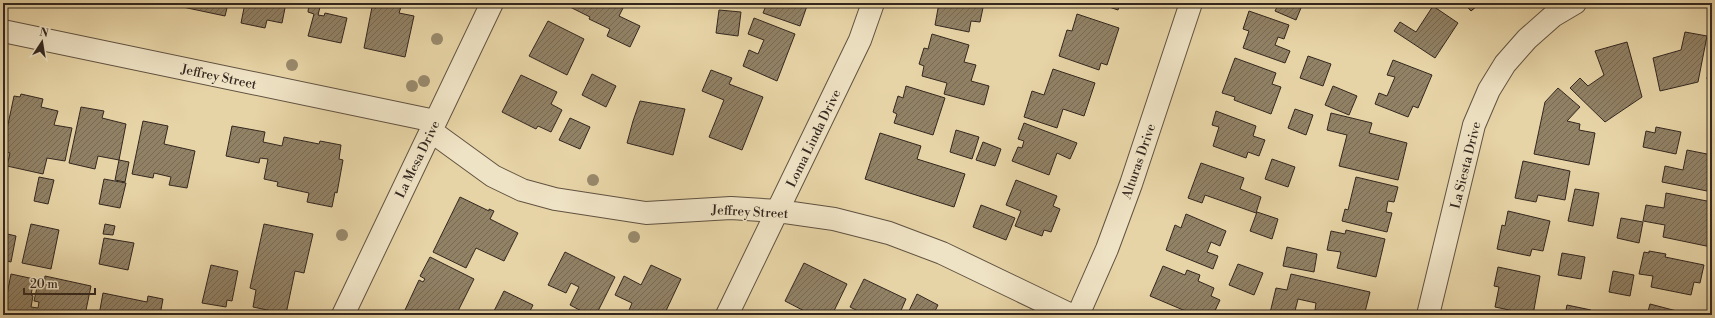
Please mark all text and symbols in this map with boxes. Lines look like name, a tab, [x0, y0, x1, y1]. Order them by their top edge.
north arrow	[22, 22, 62, 62]
text: N	[38, 25, 50, 41]
street label: Jeffrey Street	[179, 61, 258, 93]
street label: Loma Linda Drive	[783, 86, 845, 190]
street label: La Mesa Drive	[392, 118, 444, 201]
street label: La Siesta Drive	[1447, 120, 1485, 210]
street label: Alturas Drive	[1118, 121, 1159, 202]
street label: Jeffrey Street	[710, 202, 789, 222]
scale bar	[24, 270, 95, 296]
text: 20 m	[30, 277, 58, 292]

